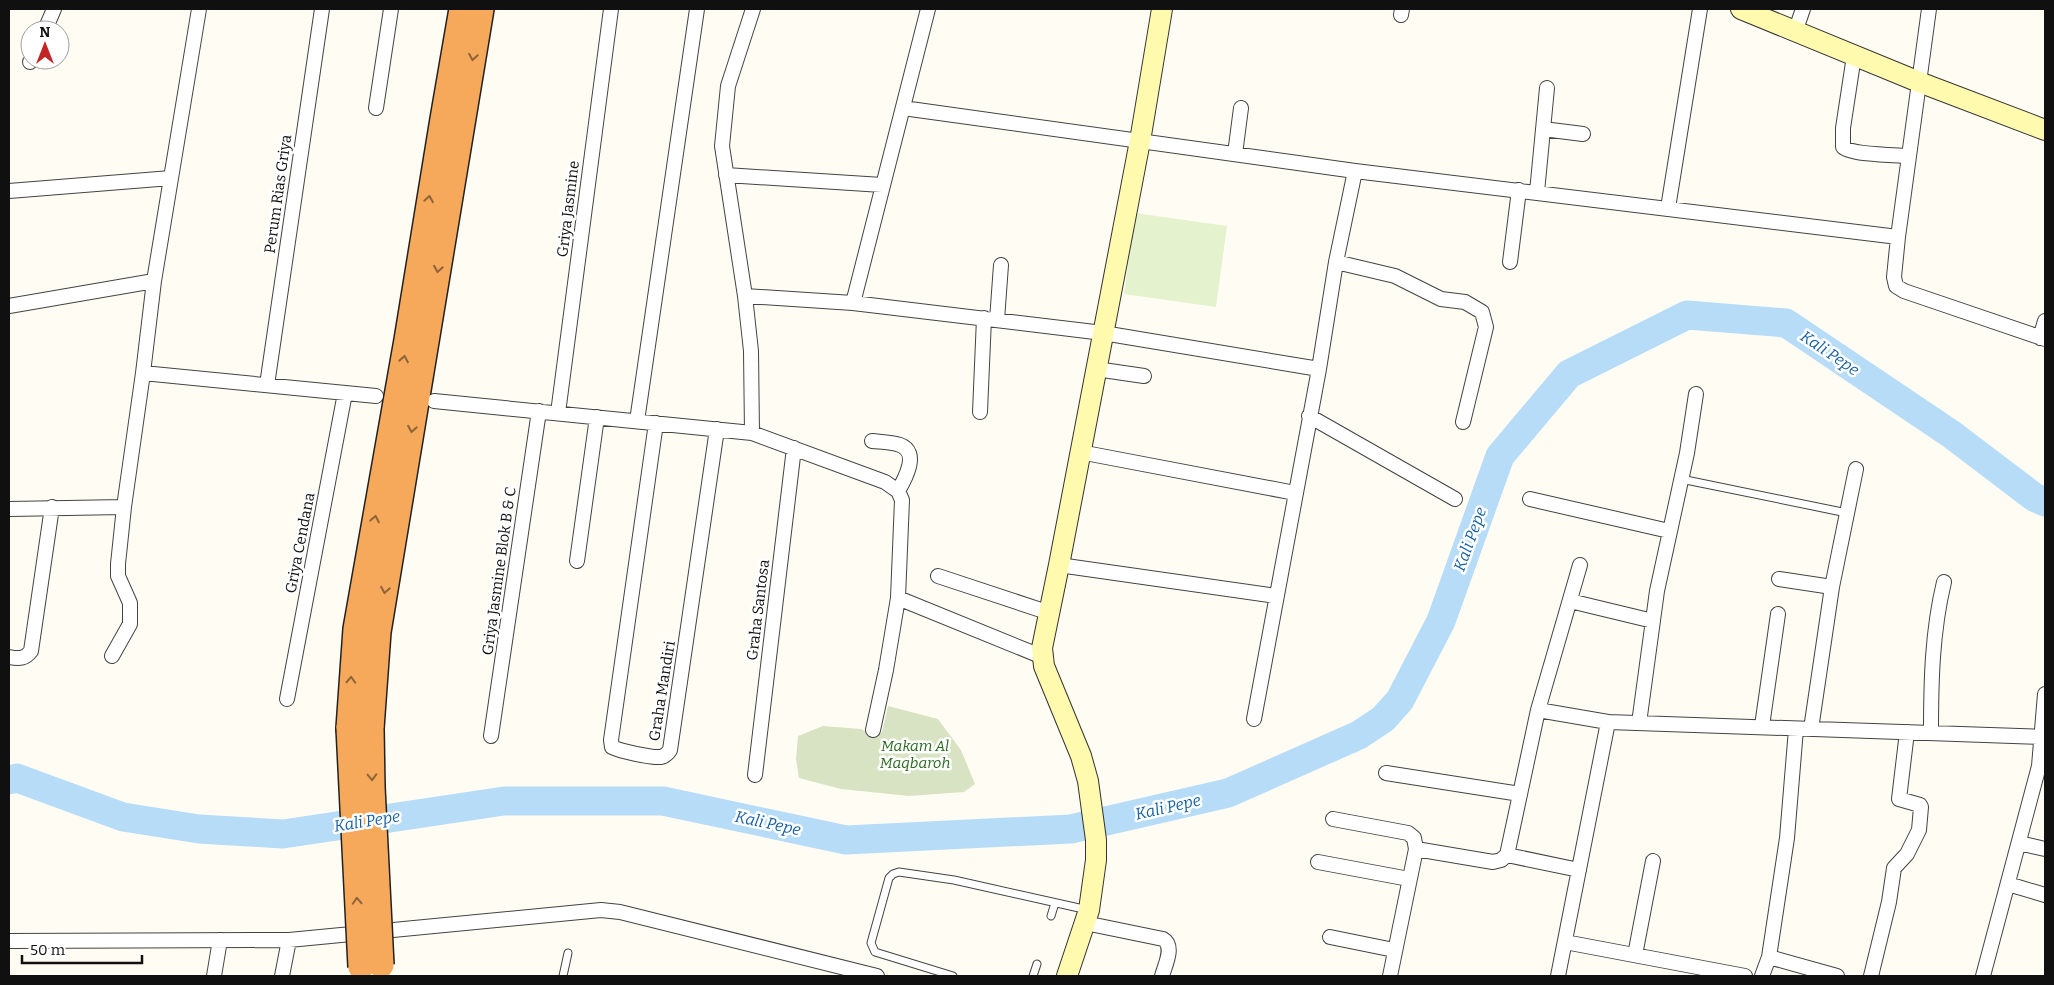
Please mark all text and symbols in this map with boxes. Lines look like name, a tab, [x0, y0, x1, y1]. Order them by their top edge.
north arrow	[20, 20, 70, 70]
text: N	[40, 24, 51, 41]
one-way arrow	[468, 53, 479, 61]
street label: Perum Rias Griya	[261, 133, 295, 255]
street label: Griya Jasmine	[553, 160, 583, 258]
one-way arrow	[424, 194, 434, 203]
one-way arrow	[434, 265, 444, 273]
water label: Kali Pepe	[1797, 326, 1863, 380]
one-way arrow	[398, 355, 408, 364]
one-way arrow	[407, 426, 418, 434]
street label: Griya Jasmine Blok B & C	[478, 486, 520, 656]
street label: Griya Cendana	[281, 491, 319, 595]
water label: Kali Pepe	[1450, 504, 1490, 574]
one-way arrow	[370, 515, 380, 524]
street label: Graha Santosa	[743, 559, 773, 661]
one-way arrow	[381, 585, 391, 594]
street label: Graha Mandiri	[645, 639, 679, 742]
one-way arrow	[346, 676, 357, 684]
park label: Makam Al Maqbaroh	[880, 737, 950, 772]
one-way arrow	[367, 774, 377, 781]
water label: Kali Pepe	[1133, 790, 1203, 824]
water label: Kali Pepe	[333, 806, 401, 836]
water label: Kali Pepe	[733, 807, 803, 839]
one-way arrow	[351, 896, 362, 904]
scale bar	[22, 932, 142, 964]
text: 50 m	[30, 941, 66, 959]

